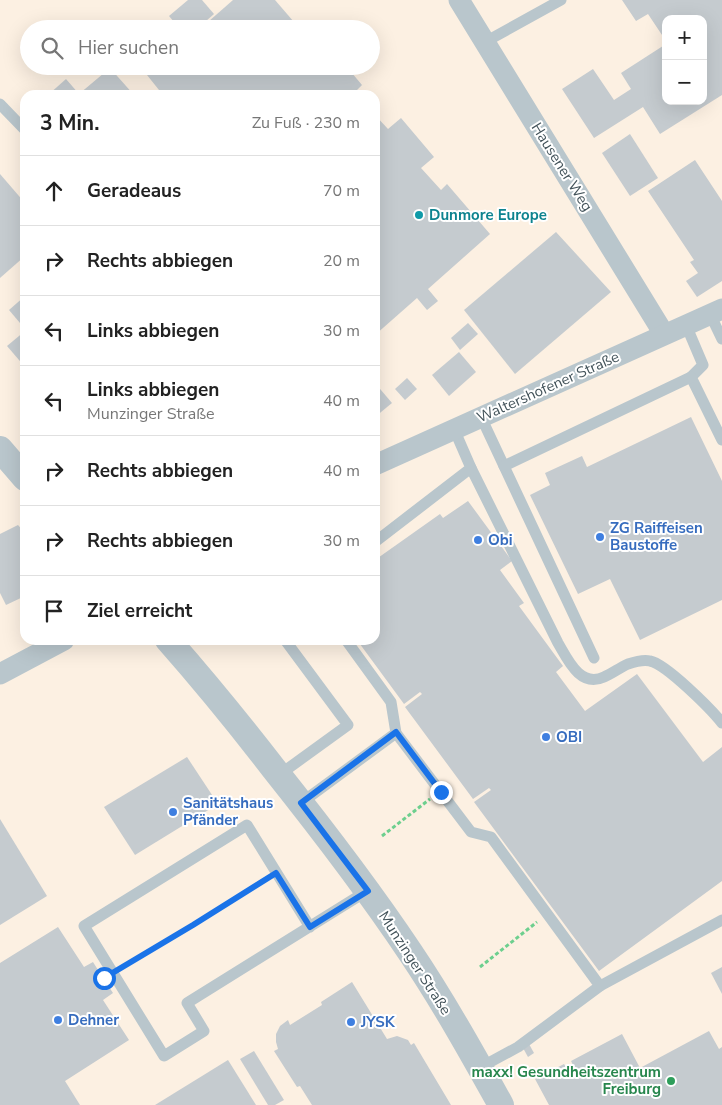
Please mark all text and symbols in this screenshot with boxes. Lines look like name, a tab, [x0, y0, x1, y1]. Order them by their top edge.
map controls	[662, 15, 707, 105]
button: +	[662, 15, 707, 60]
search box	[20, 20, 380, 75]
icon: search	[38, 34, 66, 62]
text: Hier suchen	[78, 35, 179, 61]
button: −	[662, 60, 707, 105]
text: 3 Min.	[40, 109, 99, 137]
text: Zu Fuß · 230 m	[252, 112, 360, 134]
street label: Hausener Weg	[527, 119, 597, 215]
icon: ahead	[40, 177, 68, 205]
text: Geradeaus	[87, 178, 181, 204]
text: 70 m	[323, 180, 360, 202]
place label: Dunmore Europe	[429, 205, 547, 225]
marker: Dunmore Europe	[413, 209, 425, 221]
icon: right	[40, 247, 68, 275]
text: Rechts abbiegen	[87, 248, 233, 274]
text: 20 m	[323, 250, 360, 272]
icon: left	[40, 317, 68, 345]
text: Links abbiegen	[87, 318, 219, 344]
text: 30 m	[323, 320, 360, 342]
street label: Waltershofener Straße	[474, 347, 622, 427]
text: Links abbiegen	[87, 377, 219, 403]
icon: left	[40, 387, 68, 415]
text: 40 m	[323, 390, 360, 412]
text: Munzinger Straße	[87, 403, 215, 425]
icon: right	[40, 457, 68, 485]
text: Rechts abbiegen	[87, 458, 233, 484]
text: 40 m	[323, 460, 360, 482]
place label: ZG Raiffeisen Baustoffe	[610, 518, 703, 555]
icon: right	[40, 527, 68, 555]
text: Rechts abbiegen	[87, 528, 233, 554]
text: 30 m	[323, 530, 360, 552]
place label: Obi	[488, 530, 513, 550]
marker: ZG Raiffeisen Baustoffe	[594, 531, 606, 543]
marker: Obi	[472, 534, 484, 546]
icon: arrive	[40, 597, 68, 625]
text: Ziel erreicht	[87, 598, 192, 624]
place label: OBI	[556, 727, 582, 747]
marker: OBI	[540, 731, 552, 743]
route end	[430, 781, 453, 804]
place label: Sanitätshaus Pfänder	[183, 793, 273, 830]
marker: Sanitätshaus Pfänder	[167, 806, 179, 818]
street label: Munzinger Straße	[374, 907, 456, 1019]
route start	[93, 967, 116, 990]
place label: Dehner	[68, 1010, 119, 1030]
place label: JYSK	[360, 1012, 396, 1032]
marker: Dehner	[52, 1014, 64, 1026]
marker: JYSK	[345, 1016, 357, 1028]
place label: maxx! Gesundheitszentrum Freiburg	[471, 1062, 661, 1099]
marker: maxx! Gesundheitszentrum Freiburg	[665, 1075, 677, 1087]

